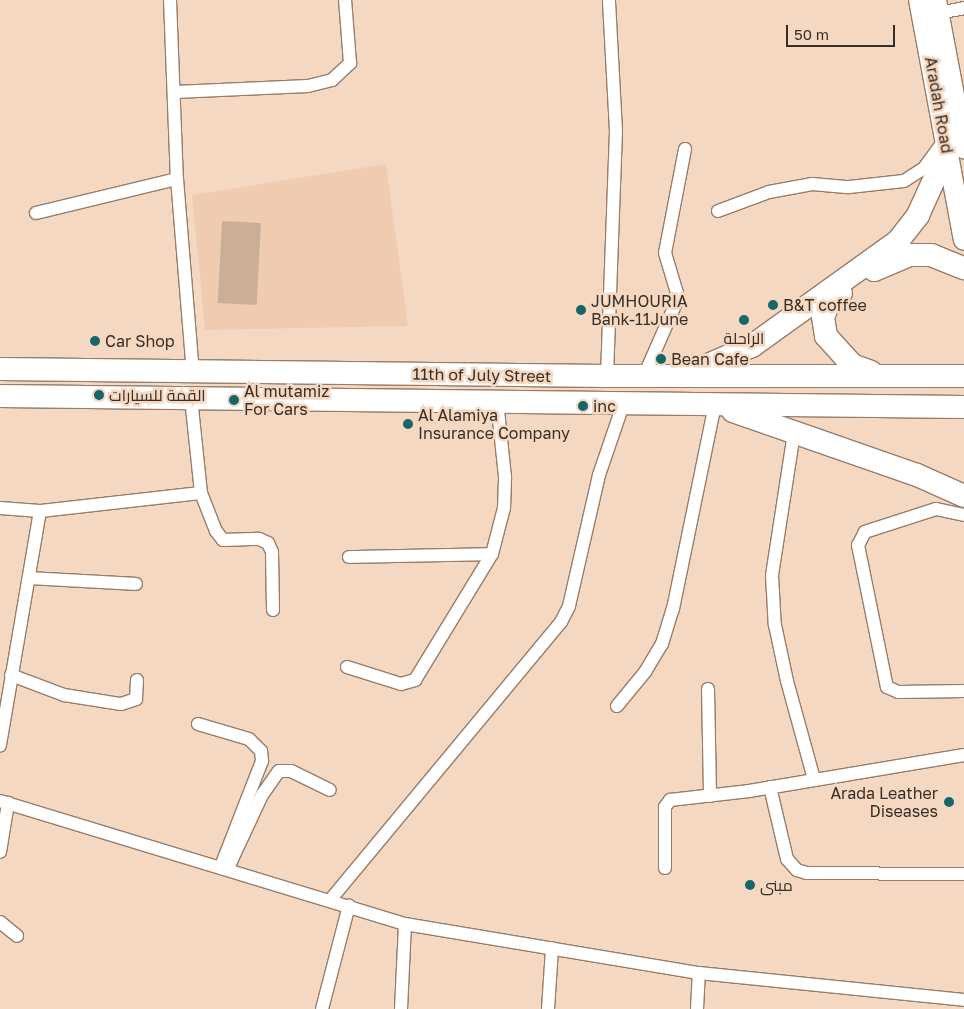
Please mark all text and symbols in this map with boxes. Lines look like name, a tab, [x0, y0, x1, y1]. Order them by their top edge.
scale bar	[789, 15, 898, 47]
text: 50 m	[794, 25, 829, 43]
street label: Aradah Road	[921, 55, 957, 155]
place label: JUMHOURIA Bank-11June	[591, 291, 688, 329]
place label: B&T coffee	[783, 295, 867, 315]
marker: B&T coffee	[767, 299, 779, 311]
marker: JUMHOURIA Bank-11June	[575, 304, 587, 316]
marker: الراحلة	[738, 314, 750, 326]
place label: الراحلة	[724, 328, 764, 348]
place label: Car Shop	[105, 331, 175, 351]
marker: Car Shop	[89, 335, 101, 347]
place label: Bean Cafe	[671, 349, 749, 369]
marker: Bean Cafe	[655, 353, 667, 365]
street label: 11th of July Street	[412, 364, 552, 386]
place label: Al mutamiz For Cars	[244, 381, 329, 419]
place label: القمة للسيارات	[109, 385, 206, 405]
marker: القمة للسيارات	[93, 389, 105, 401]
marker: Al mutamiz For Cars	[228, 394, 240, 406]
place label: inc	[593, 396, 616, 416]
marker: inc	[577, 400, 589, 412]
place label: Al Alamiya Insurance Company	[418, 405, 570, 443]
marker: Al Alamiya Insurance Company	[402, 418, 414, 430]
place label: Arada Leather Diseases	[830, 783, 938, 821]
marker: Arada Leather Diseases	[942, 795, 956, 809]
place label: مبنى	[760, 875, 793, 895]
marker: مبنى	[744, 879, 756, 891]

